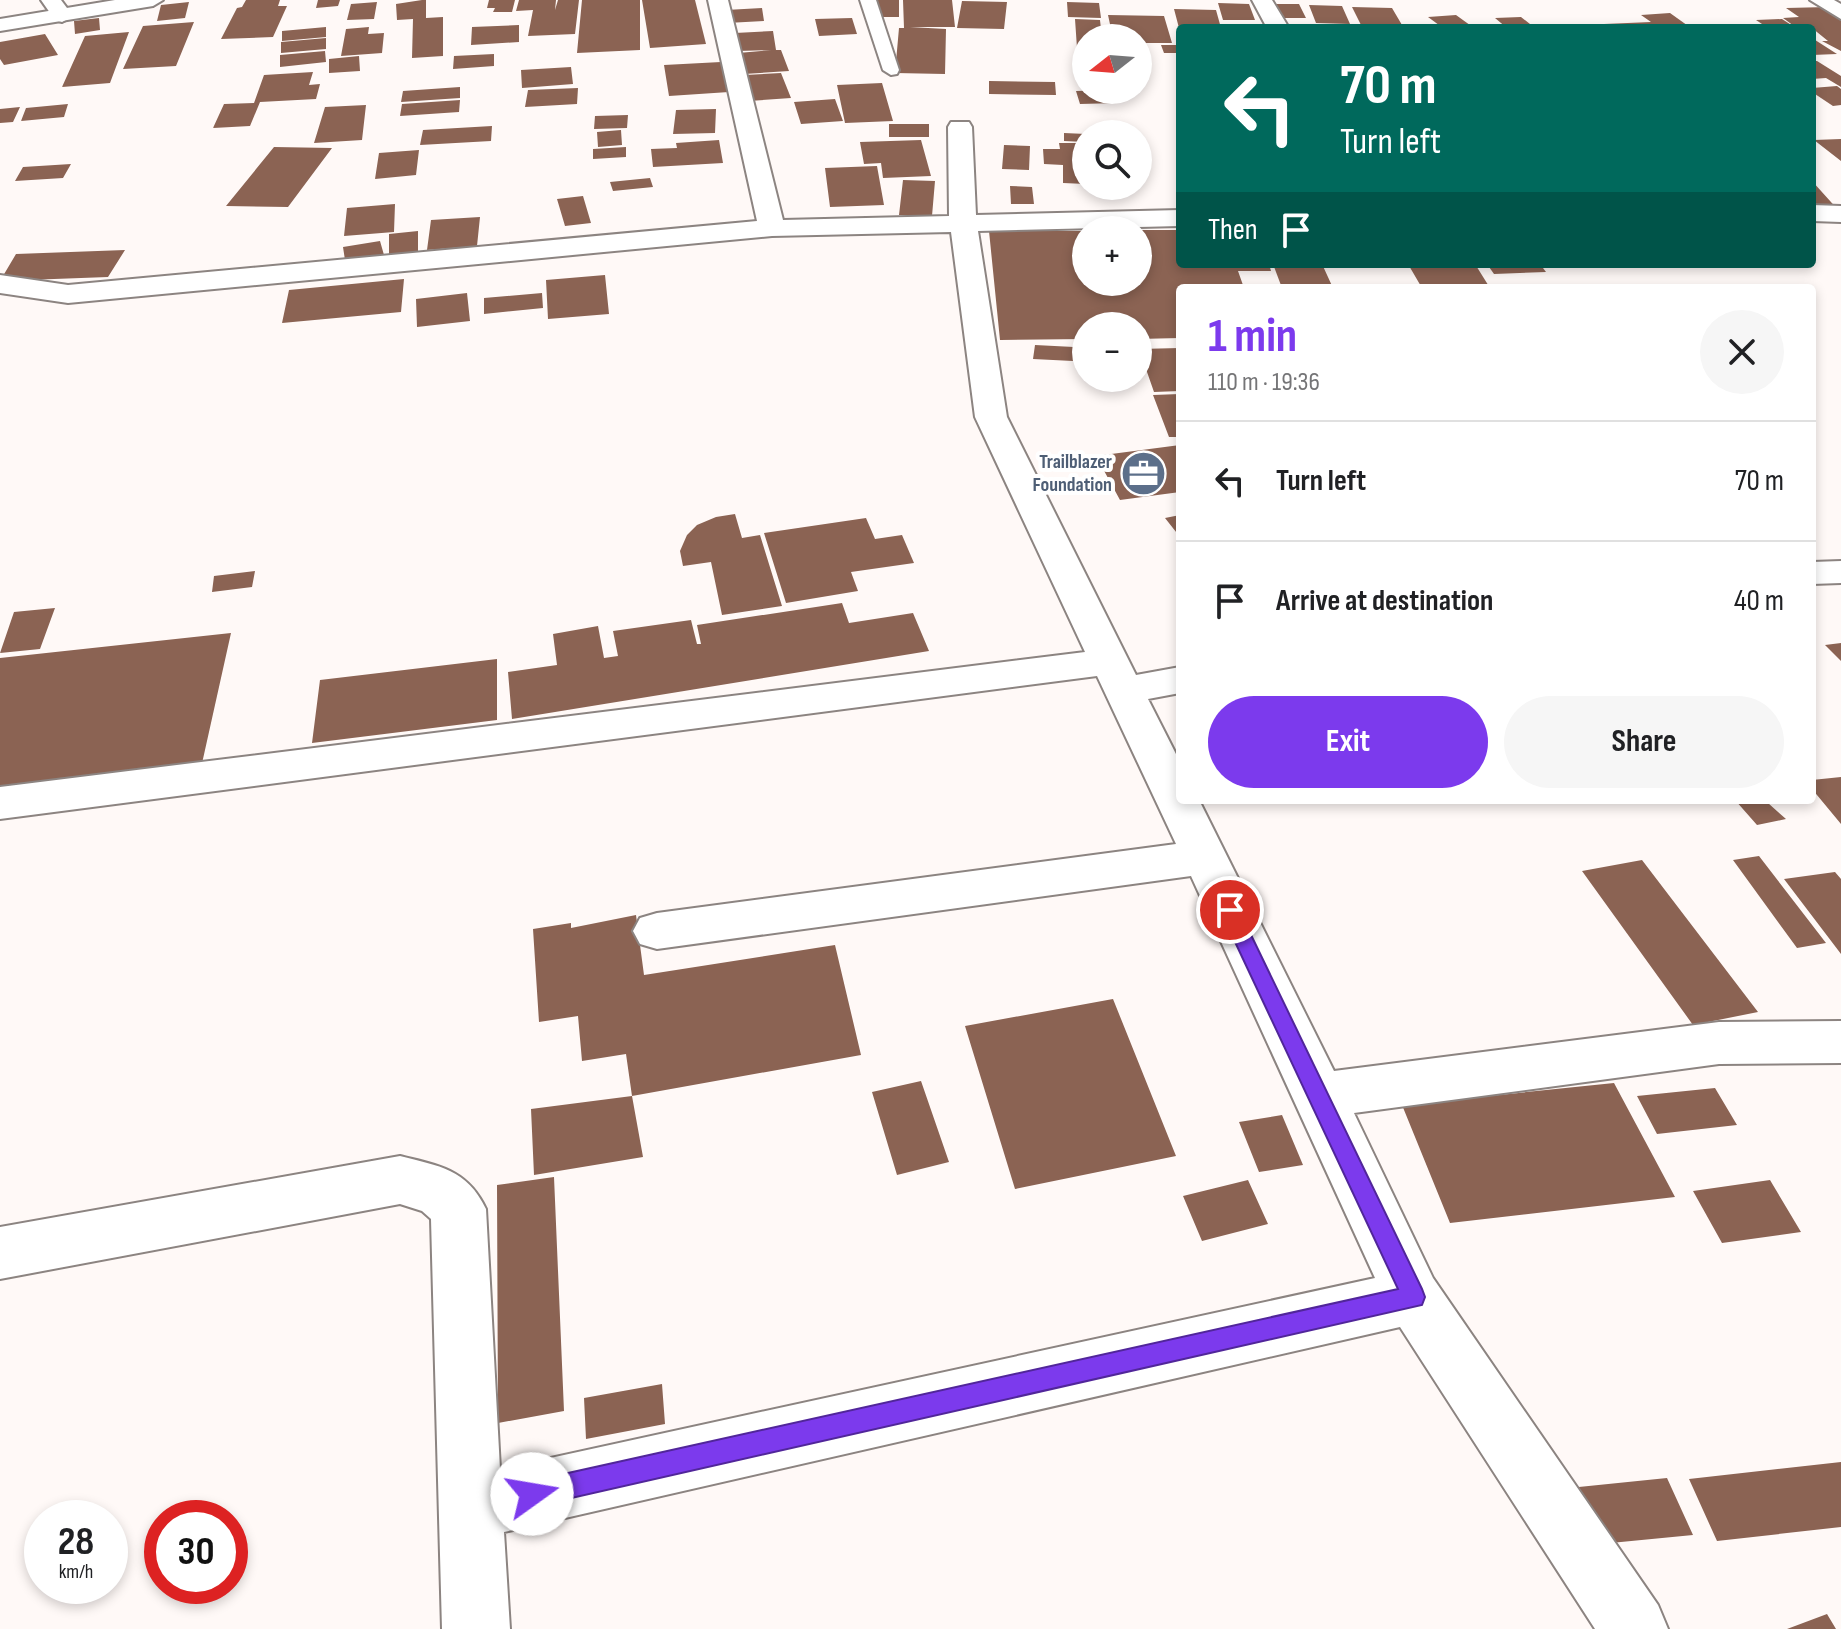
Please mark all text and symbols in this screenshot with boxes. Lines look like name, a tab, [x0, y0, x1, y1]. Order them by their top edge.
north arrow	[1072, 24, 1152, 104]
map controls	[1072, 24, 1152, 392]
text: 70 m	[1340, 53, 1437, 120]
icon: left	[1208, 56, 1312, 160]
button: search	[1072, 120, 1152, 200]
text: Turn left	[1340, 121, 1441, 164]
icon: arrive	[1274, 208, 1318, 252]
text: Then	[1208, 212, 1258, 248]
button: +	[1072, 216, 1152, 296]
text: 1 min	[1208, 308, 1297, 365]
button: close	[1700, 310, 1784, 394]
button: −	[1072, 312, 1152, 392]
text: 110 m · 19:36	[1208, 367, 1320, 398]
place label: Trailblazer Foundation	[1033, 450, 1112, 497]
office icon: Trailblazer Foundation	[1119, 450, 1167, 498]
icon: left	[1208, 459, 1252, 503]
text: Turn left	[1276, 463, 1366, 499]
text: 70 m	[1735, 463, 1784, 499]
icon: arrive	[1208, 579, 1252, 623]
text: Arrive at destination	[1276, 583, 1493, 619]
text: 40 m	[1734, 583, 1784, 619]
button: Exit	[1208, 696, 1488, 788]
button: Share	[1504, 696, 1784, 788]
pin	[1196, 876, 1264, 944]
icon: arrive	[1208, 888, 1252, 932]
position arrow	[490, 1452, 574, 1536]
speed limit sign: 30	[144, 1500, 248, 1604]
text: 28	[58, 1518, 94, 1566]
text: km/h	[59, 1560, 93, 1584]

